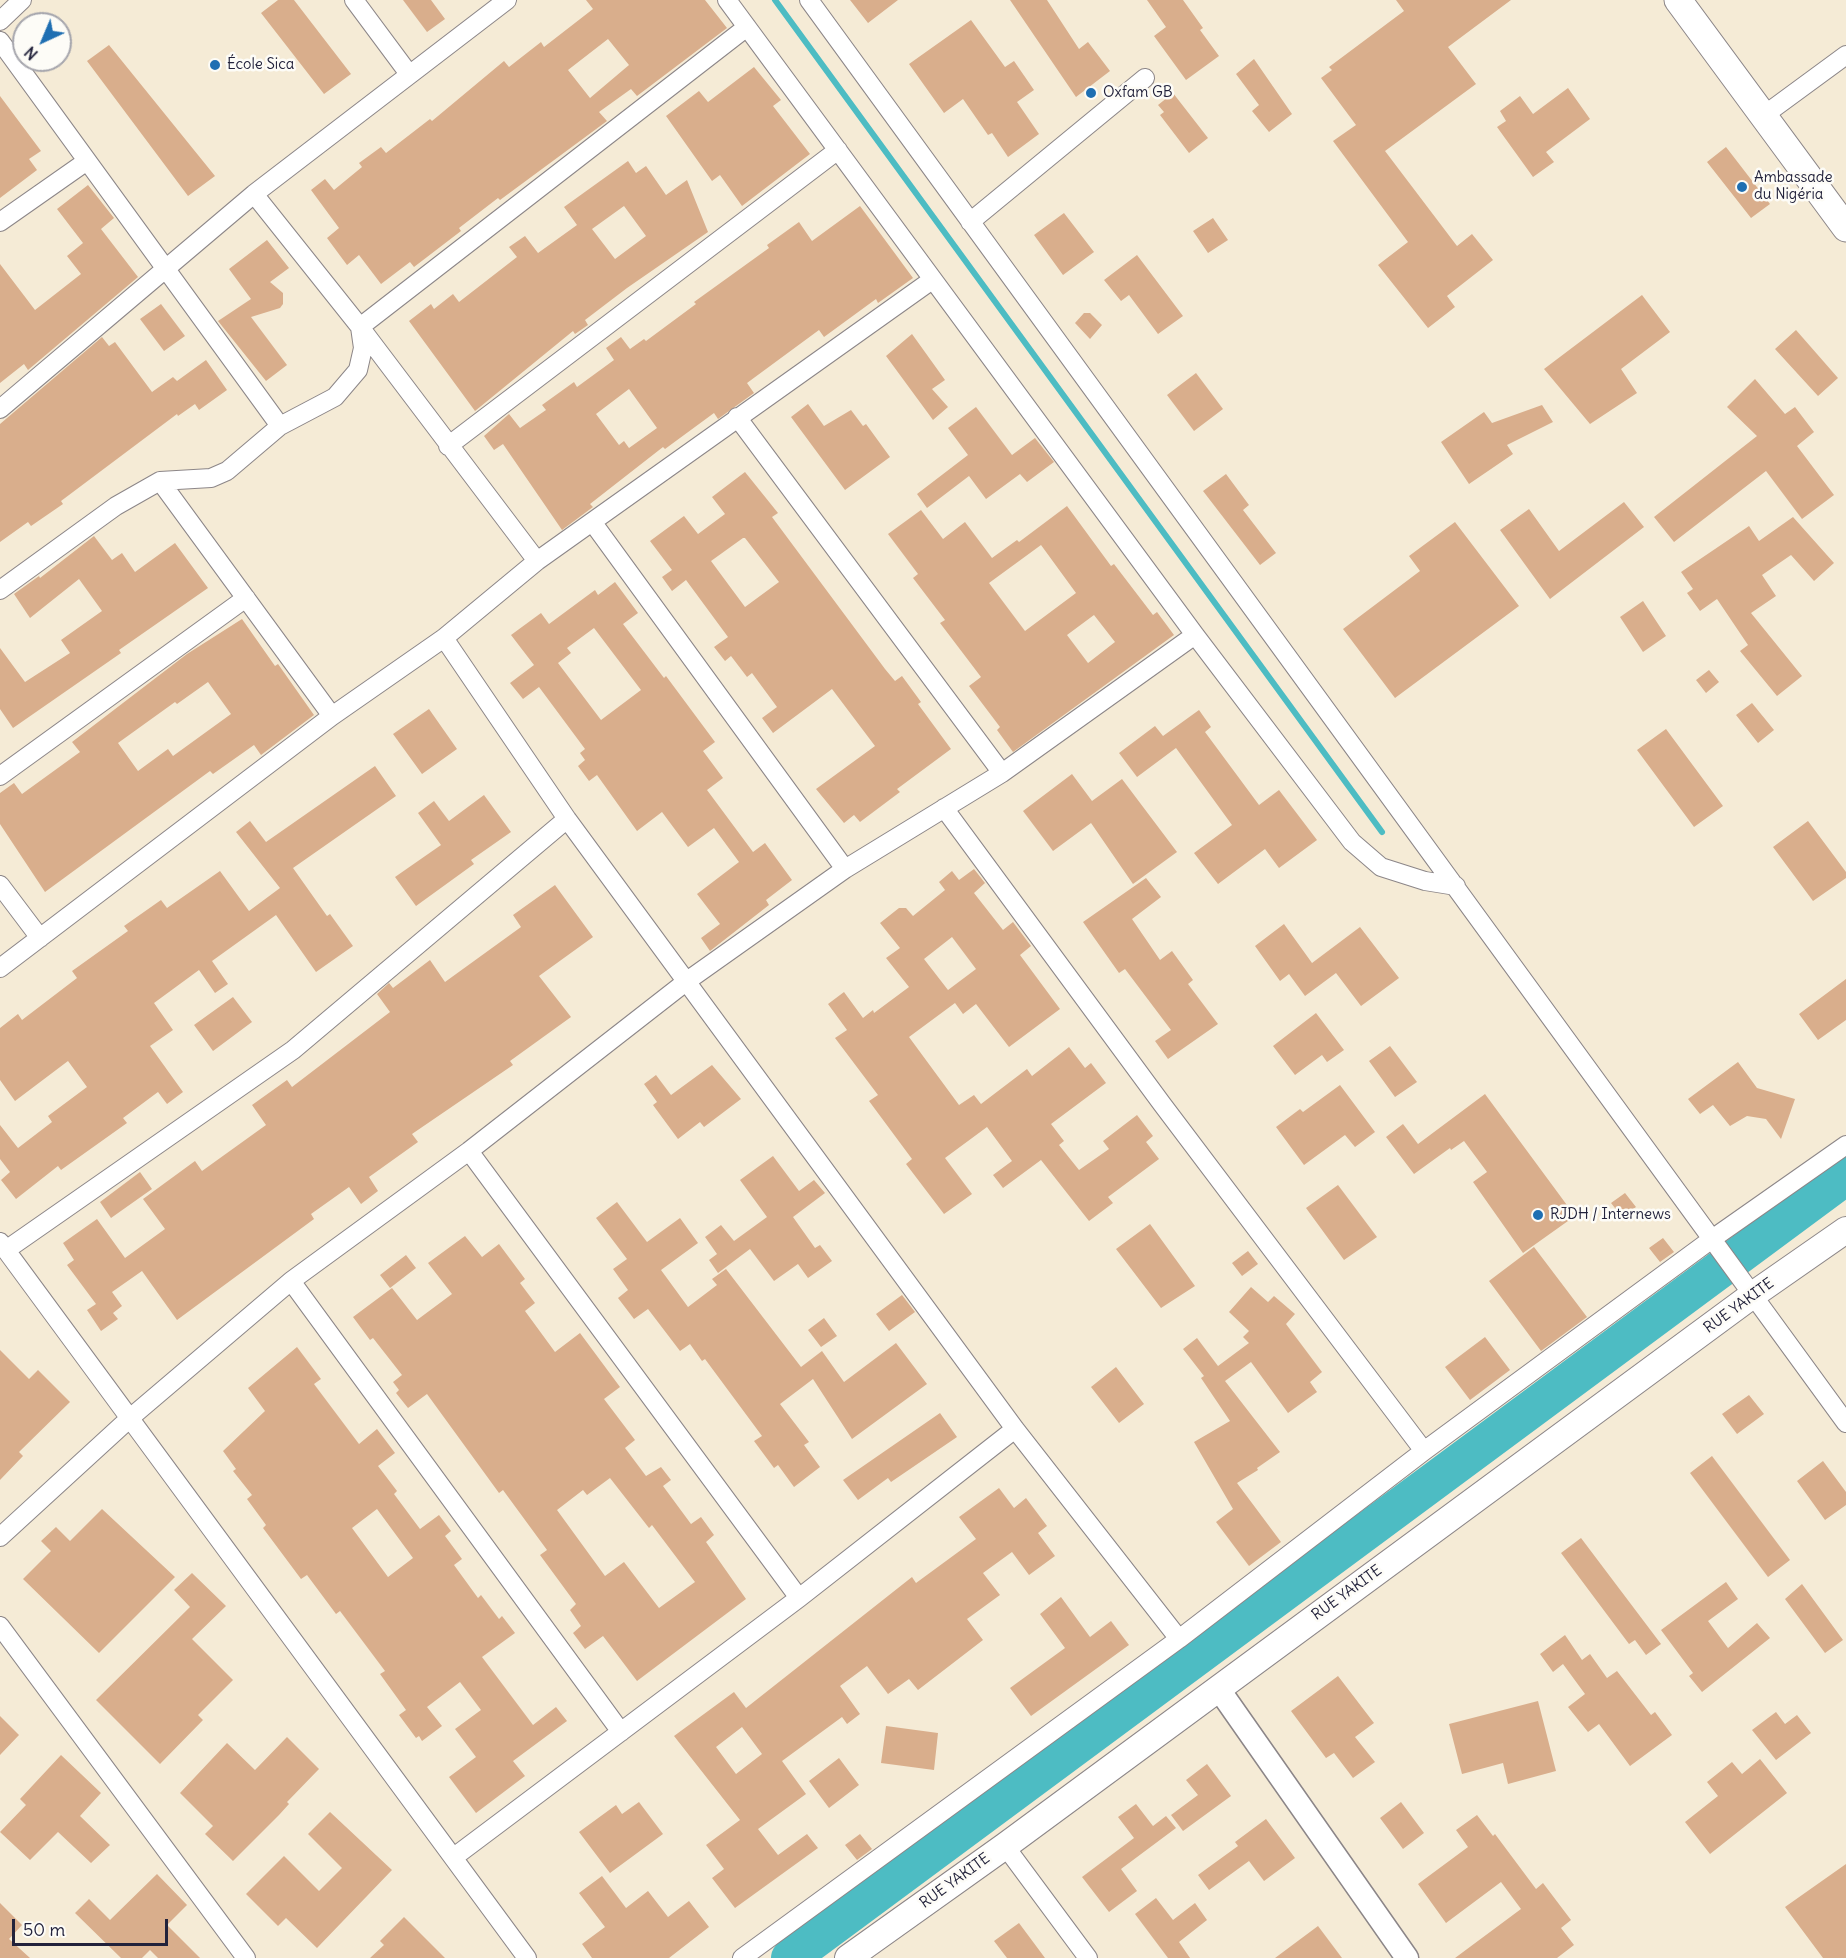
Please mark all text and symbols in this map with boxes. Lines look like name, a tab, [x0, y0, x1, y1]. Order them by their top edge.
north arrow	[12, 12, 72, 72]
text: N	[20, 42, 42, 65]
place label: École Sica	[227, 56, 294, 74]
marker: École Sica	[208, 58, 222, 72]
place label: Oxfam GB	[1103, 84, 1173, 102]
marker: Oxfam GB	[1084, 86, 1098, 100]
place label: Ambassade du Nigéria	[1754, 169, 1833, 204]
marker: Ambassade du Nigéria	[1735, 180, 1749, 194]
place label: RJDH / Internews	[1550, 1206, 1671, 1224]
marker: RJDH / Internews	[1531, 1208, 1545, 1222]
street label: RUE YAKITE	[1701, 1275, 1777, 1337]
street label: RUE YAKITE	[1309, 1562, 1385, 1624]
street label: RUE YAKITE	[917, 1850, 993, 1912]
scale bar	[15, 1907, 171, 1945]
text: 50 m	[23, 1918, 65, 1941]

